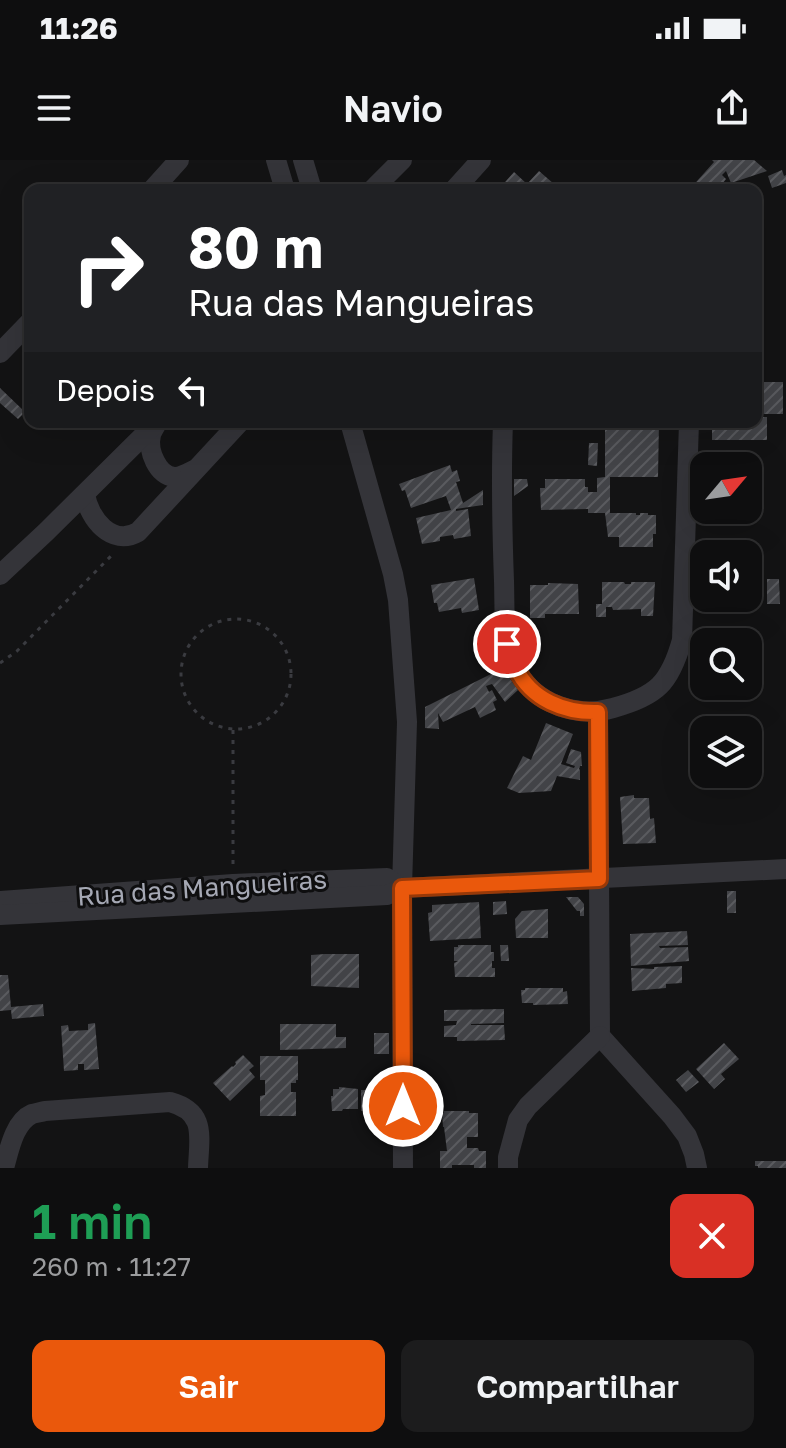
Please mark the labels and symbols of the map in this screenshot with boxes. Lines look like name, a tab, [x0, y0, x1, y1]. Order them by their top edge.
north arrow	[690, 452, 762, 524]
pin	[473, 610, 541, 678]
street label: Rua das Mangueiras	[76, 863, 328, 912]
position arrow	[361, 1064, 445, 1148]

